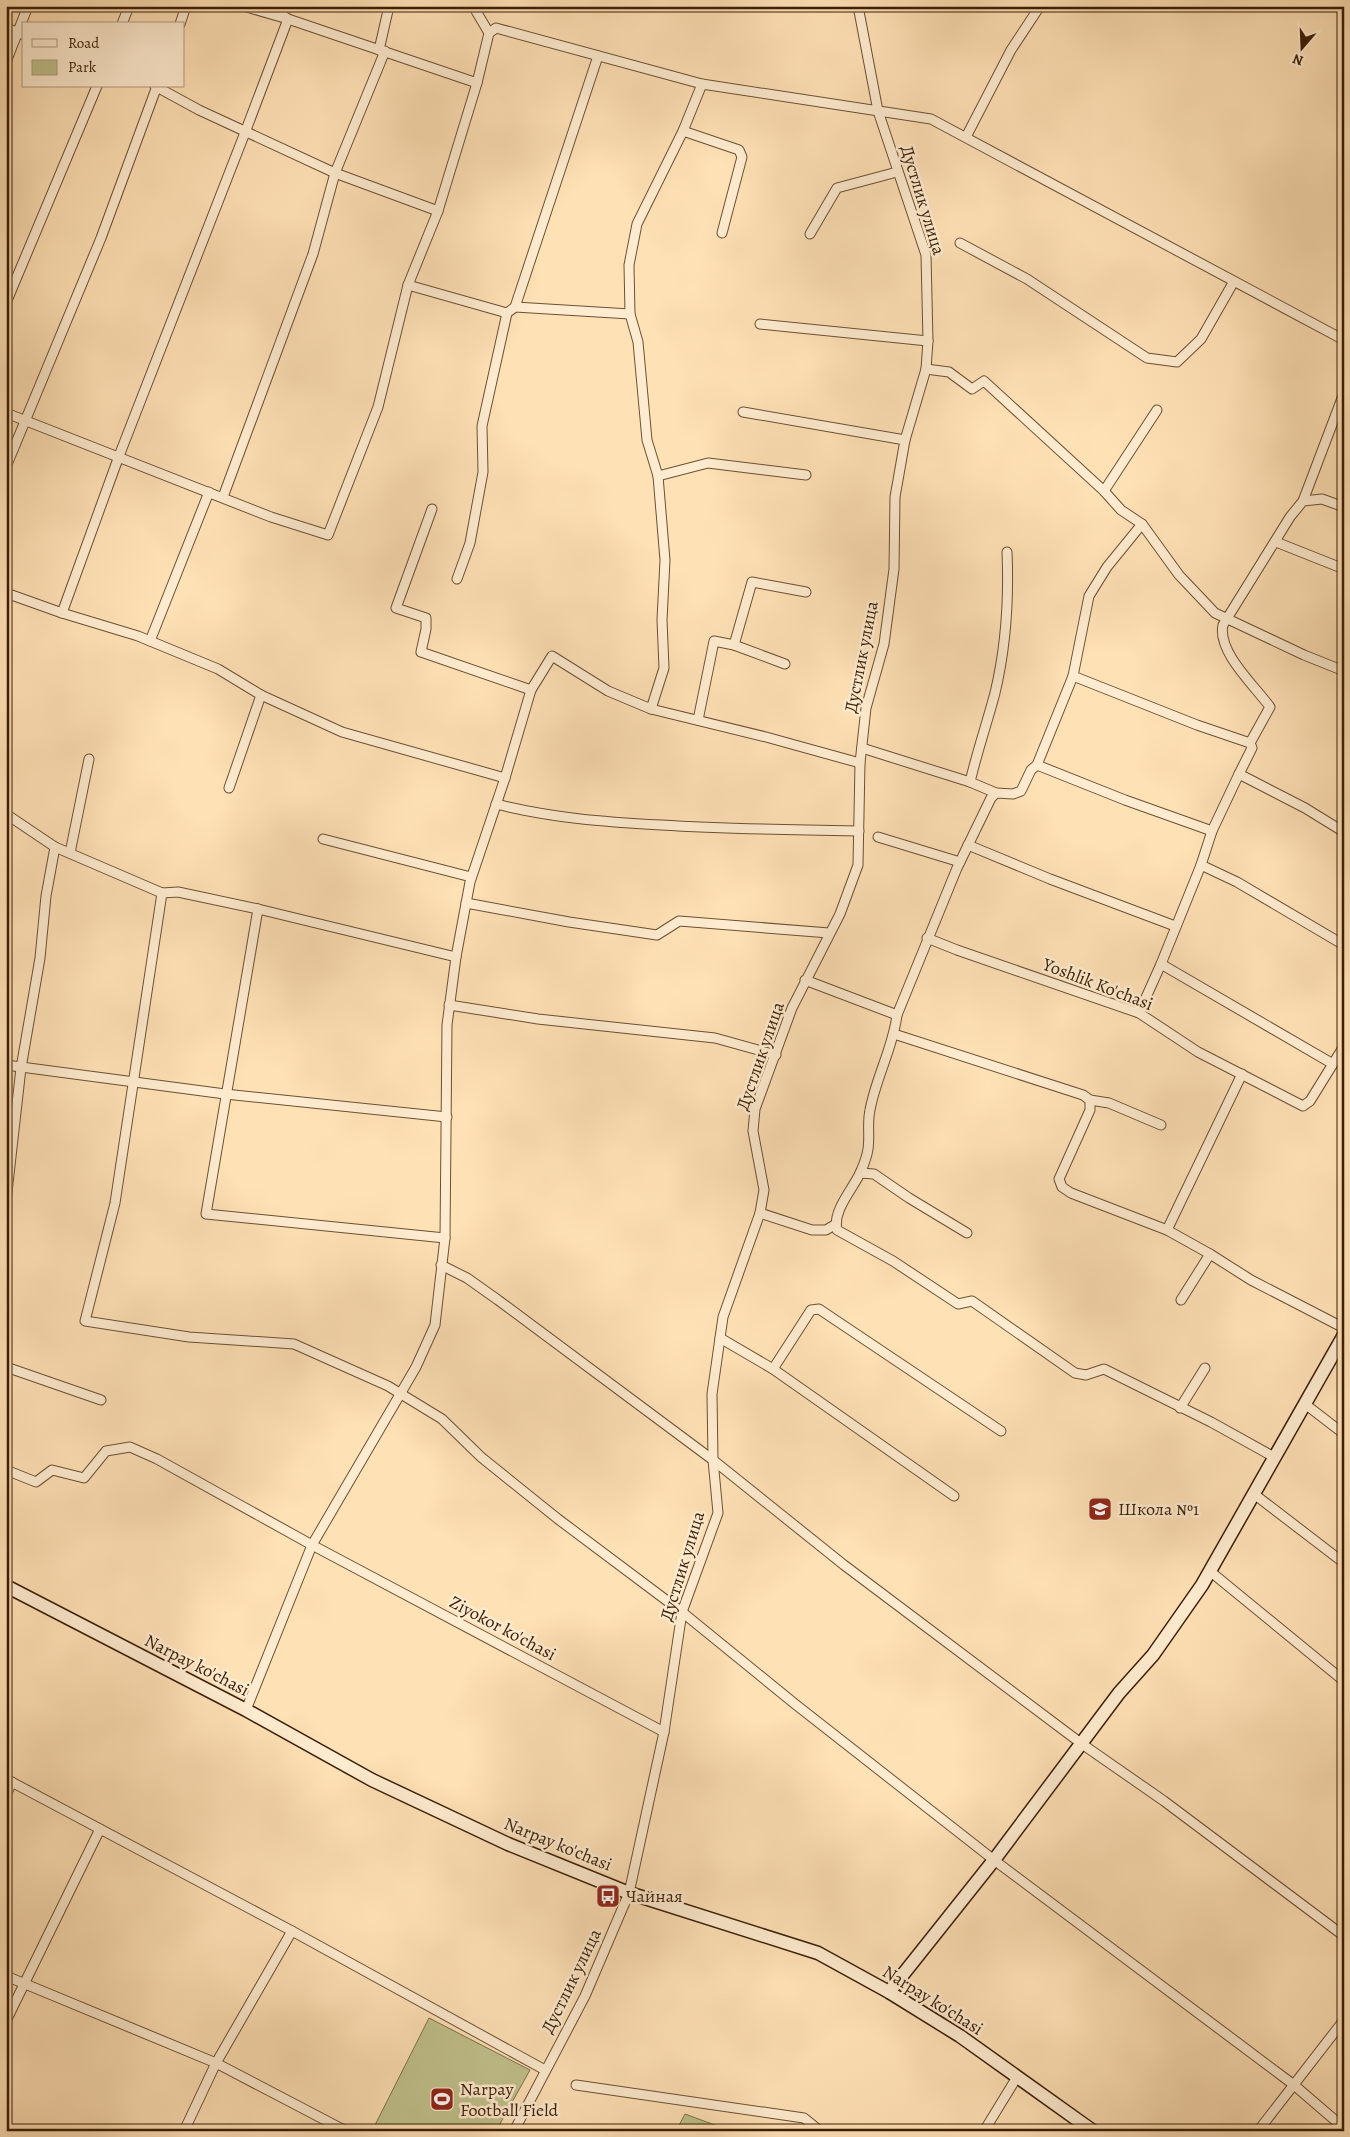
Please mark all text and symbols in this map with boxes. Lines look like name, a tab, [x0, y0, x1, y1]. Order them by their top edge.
legend	[22, 22, 185, 88]
north arrow	[1278, 22, 1328, 72]
text: Road	[68, 33, 100, 53]
text: N	[1290, 49, 1306, 70]
text: Park	[68, 57, 97, 77]
street label: Дустлик улица	[895, 142, 951, 258]
street label: Дустлик улица	[838, 598, 884, 715]
street label: Yoshlik Ko'chasi	[1038, 952, 1157, 1016]
street label: Дустлик улица	[730, 998, 790, 1114]
school or university icon: Школа №1	[1087, 1496, 1113, 1522]
place label: Школа №1	[1118, 1497, 1199, 1521]
street label: Дустлик улица	[654, 1508, 710, 1624]
street label: Ziyokor ko'chasi	[445, 1590, 561, 1666]
street label: Narpay ko'chasi	[141, 1628, 253, 1702]
street label: Narpay ko'chasi	[500, 1811, 616, 1877]
bus stop icon: Чайная	[595, 1883, 621, 1909]
place label: Чайная	[626, 1884, 683, 1908]
street label: Дустлик улица	[535, 1924, 607, 2037]
street label: Narpay ko'chasi	[878, 1959, 988, 2041]
place label: Narpay Football Field	[460, 2077, 559, 2122]
sports icon: Narpay Football Field	[429, 2086, 455, 2112]

